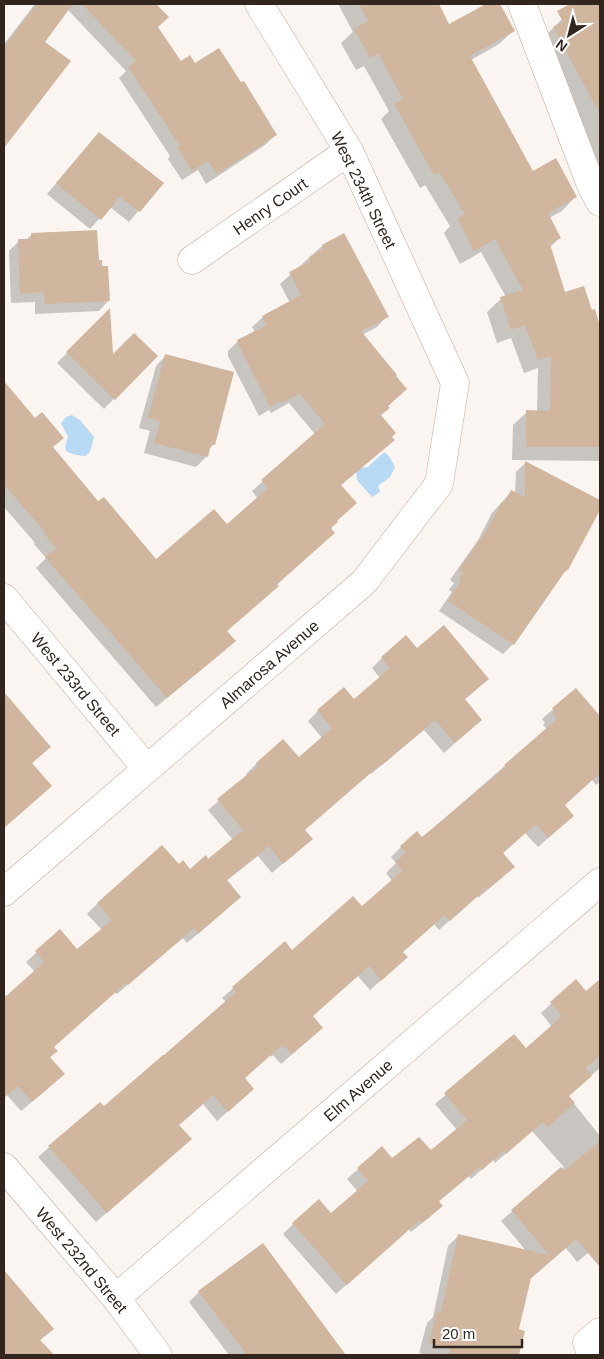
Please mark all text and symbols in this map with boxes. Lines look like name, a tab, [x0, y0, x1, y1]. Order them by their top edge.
north arrow	[544, 10, 594, 60]
text: N	[553, 36, 570, 55]
street label: West 234th Street	[328, 129, 399, 252]
street label: Henry Court	[230, 174, 311, 238]
street label: Almarosa Avenue	[217, 617, 322, 712]
street label: West 233rd Street	[28, 630, 124, 739]
street label: Elm Avenue	[321, 1056, 396, 1125]
street label: West 232nd Street	[33, 1204, 131, 1317]
scale bar	[434, 1316, 522, 1348]
text: 20 m	[442, 1325, 475, 1342]

